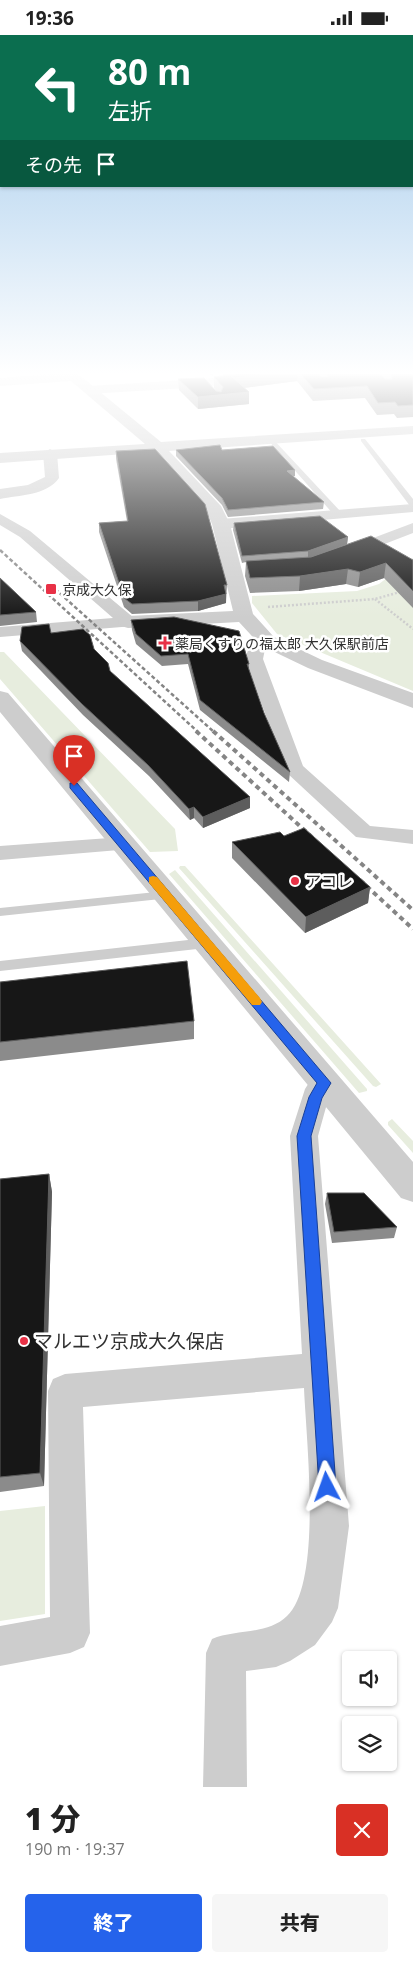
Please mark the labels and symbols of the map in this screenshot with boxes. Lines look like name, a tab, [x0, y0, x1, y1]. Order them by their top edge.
place label: 京成大久保	[62, 580, 132, 599]
marker: 京成大久保	[44, 582, 58, 596]
place label: 薬局くすりの福太郎 大久保駅前店	[175, 634, 389, 653]
marker: 薬局くすりの福太郎 大久保駅前店	[159, 637, 171, 649]
pin	[53, 735, 95, 786]
place label: アコレ	[305, 870, 353, 892]
marker: アコレ	[289, 875, 301, 887]
place label: マルエツ京成大久保店	[34, 1328, 224, 1354]
marker: マルエツ京成大久保店	[18, 1335, 30, 1347]
position arrow	[300, 1460, 352, 1512]

